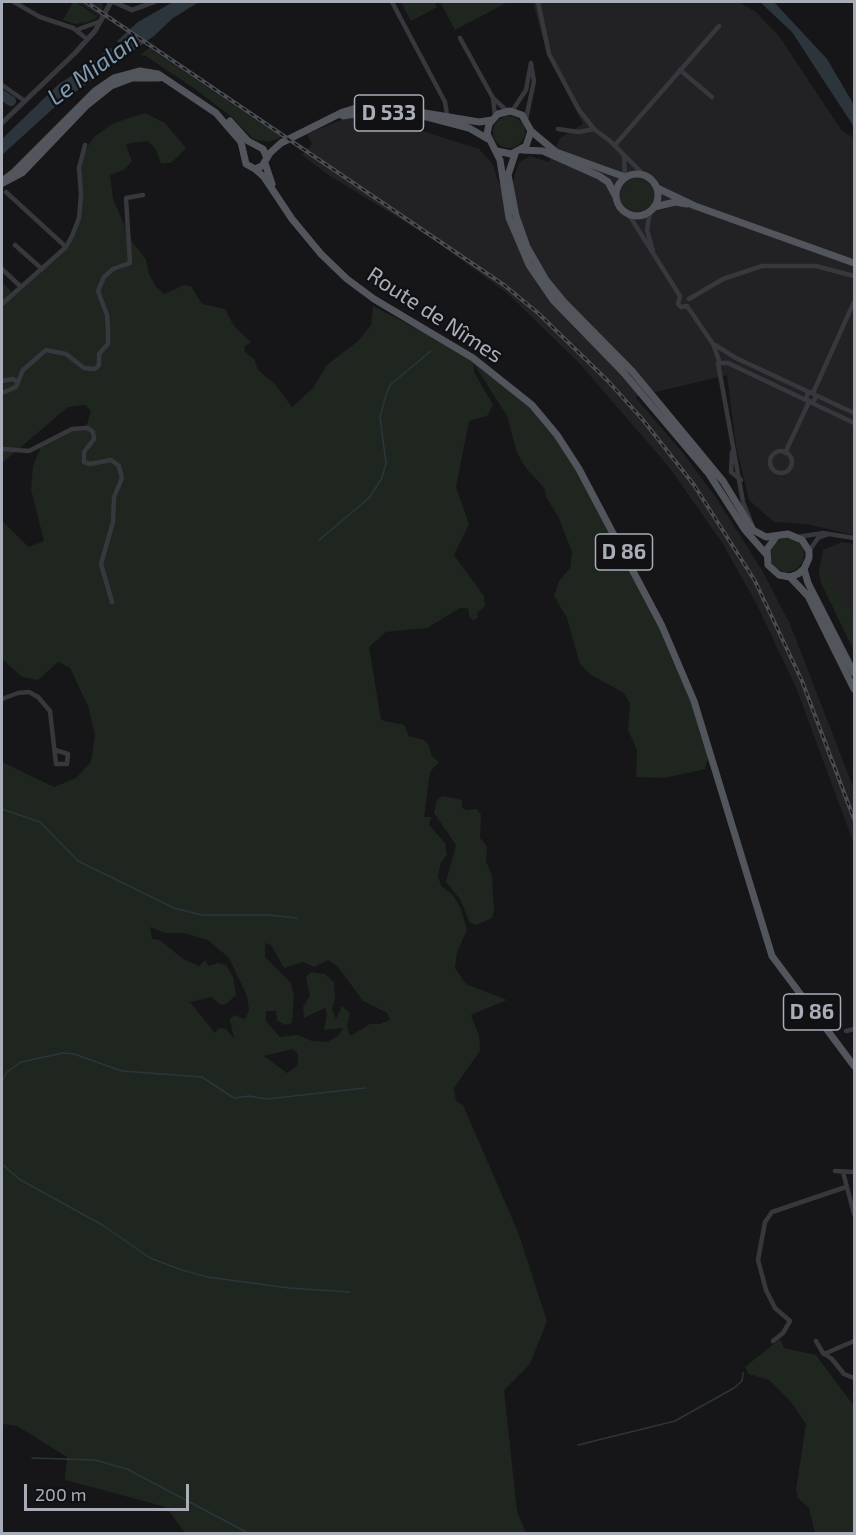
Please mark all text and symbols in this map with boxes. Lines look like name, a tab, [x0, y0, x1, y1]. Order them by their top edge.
water label: Le Mialan	[42, 26, 144, 112]
road number: D 533	[354, 95, 424, 131]
street label: Route de Nîmes	[362, 261, 508, 369]
road number: D 86	[596, 534, 652, 570]
road number: D 86	[784, 994, 840, 1030]
scale bar	[27, 1472, 192, 1510]
text: 200 m	[35, 1483, 87, 1505]

